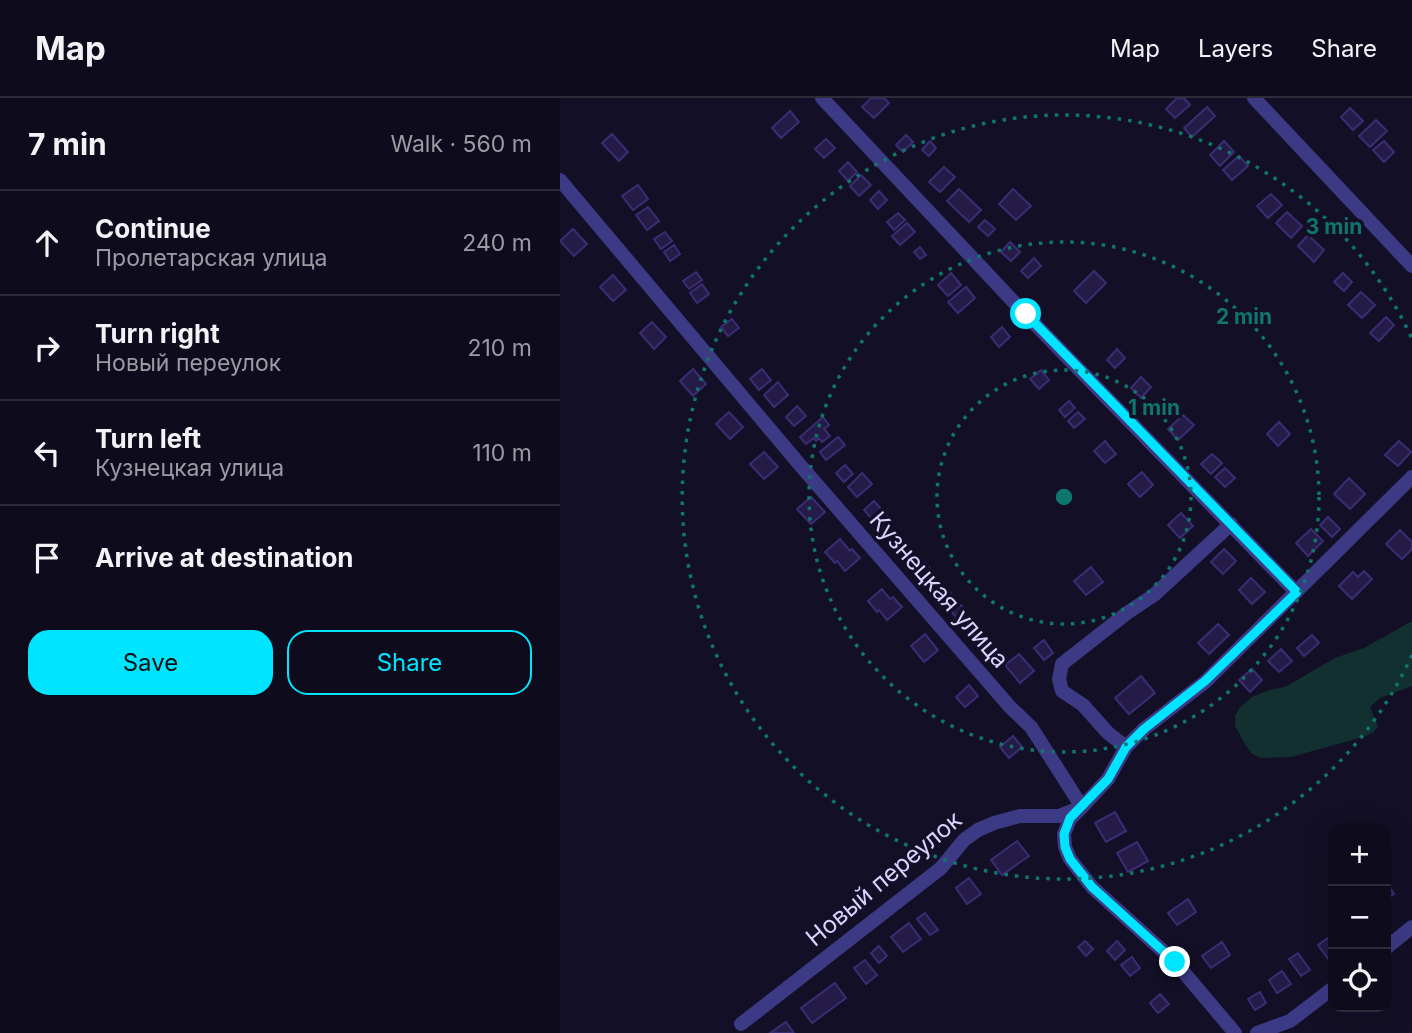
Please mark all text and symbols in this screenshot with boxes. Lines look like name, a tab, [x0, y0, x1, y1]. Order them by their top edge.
text: Map	[35, 28, 106, 68]
text: Map	[1110, 34, 1160, 63]
text: Layers	[1198, 34, 1273, 63]
text: Share	[1311, 34, 1377, 63]
text: 7 min	[28, 126, 107, 162]
text: Walk · 560 m	[390, 130, 532, 158]
text: Continue	[95, 213, 211, 244]
text: 3 min	[1306, 214, 1362, 239]
icon: ahead	[28, 224, 66, 262]
text: 240 m	[462, 229, 532, 257]
text: Пролетарская улица	[95, 244, 327, 272]
route start	[1010, 298, 1041, 329]
text: 2 min	[1216, 304, 1272, 329]
text: Turn right	[95, 318, 220, 349]
icon: right	[28, 329, 66, 367]
text: 210 m	[467, 334, 532, 362]
text: Новый переулок	[95, 349, 281, 377]
text: 1 min	[1128, 395, 1180, 420]
text: Turn left	[95, 423, 201, 454]
icon: left	[28, 434, 66, 472]
text: 110 m	[472, 439, 532, 467]
text: Кузнецкая улица	[95, 454, 284, 482]
centre of rings	[1052, 485, 1076, 509]
street label: Кузнецкая улица	[864, 506, 1015, 674]
icon: arrive	[28, 539, 66, 577]
text: Arrive at destination	[95, 542, 354, 573]
button: Save	[28, 630, 273, 695]
button: Share	[287, 630, 532, 695]
street label: Новый переулок	[800, 805, 967, 952]
map controls	[1328, 823, 1391, 1012]
button: +	[1328, 823, 1391, 886]
button: −	[1328, 886, 1391, 949]
route end	[1159, 946, 1190, 977]
button: locate	[1328, 949, 1391, 1012]

